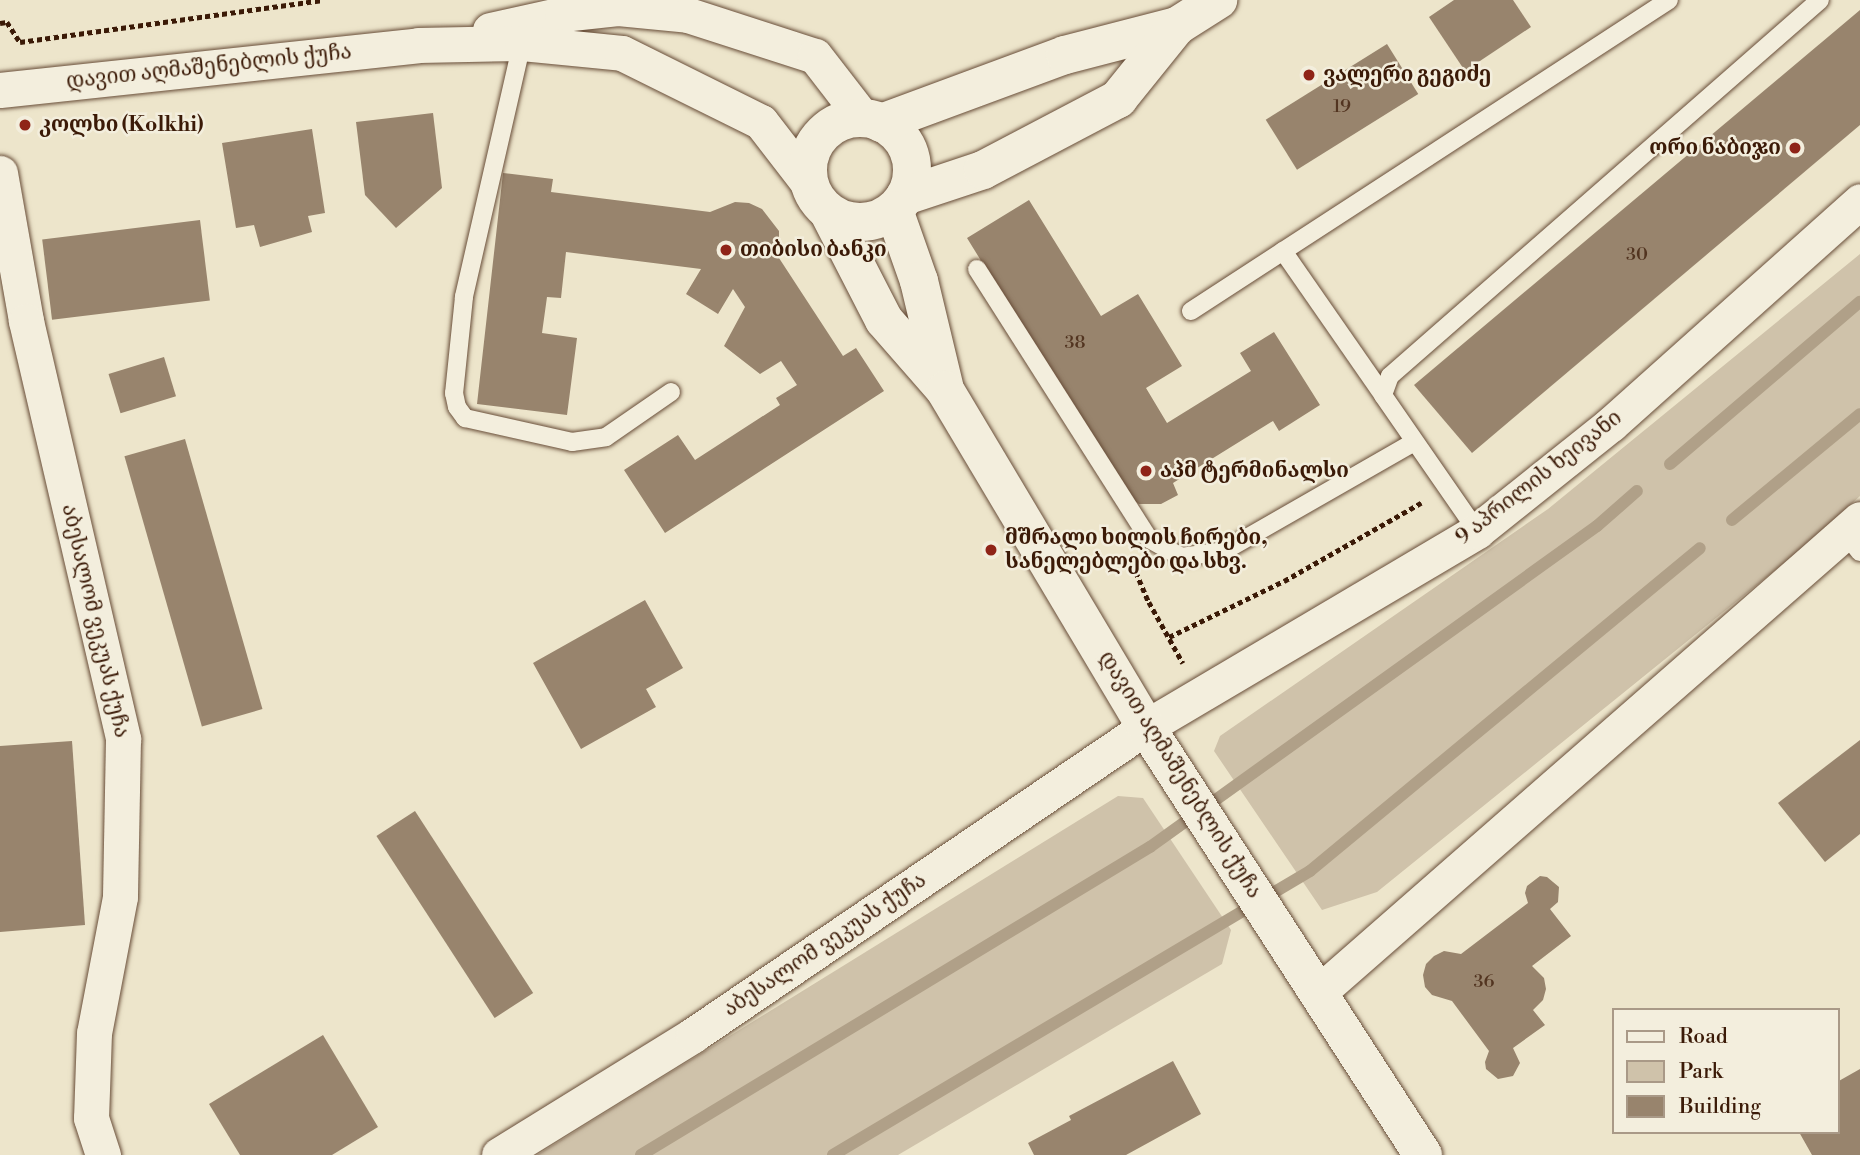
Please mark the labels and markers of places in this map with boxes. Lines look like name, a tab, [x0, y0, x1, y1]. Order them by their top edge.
place label: ვალერი გეგიძე	[1323, 62, 1491, 88]
marker: ვალერი გეგიძე	[1301, 67, 1317, 83]
place label: კოლხი (Kolkhi)	[39, 112, 203, 138]
marker: კოლხი (Kolkhi)	[17, 117, 33, 133]
place label: ორი ნაბიჯი	[1649, 135, 1781, 161]
marker: ორი ნაბიჯი	[1787, 140, 1803, 156]
place label: თიბისი ბანკი	[740, 237, 887, 263]
marker: თიბისი ბანკი	[718, 242, 734, 258]
place label: აპმ ტერმინალსი	[1160, 458, 1349, 484]
marker: აპმ ტერმინალსი	[1138, 463, 1154, 479]
place label: მშრალი ხილის ჩირები, სანელებლები და სხვ.	[1005, 525, 1268, 575]
marker: მშრალი ხილის ჩირები, სანელებლები და სხვ.	[983, 542, 999, 558]

